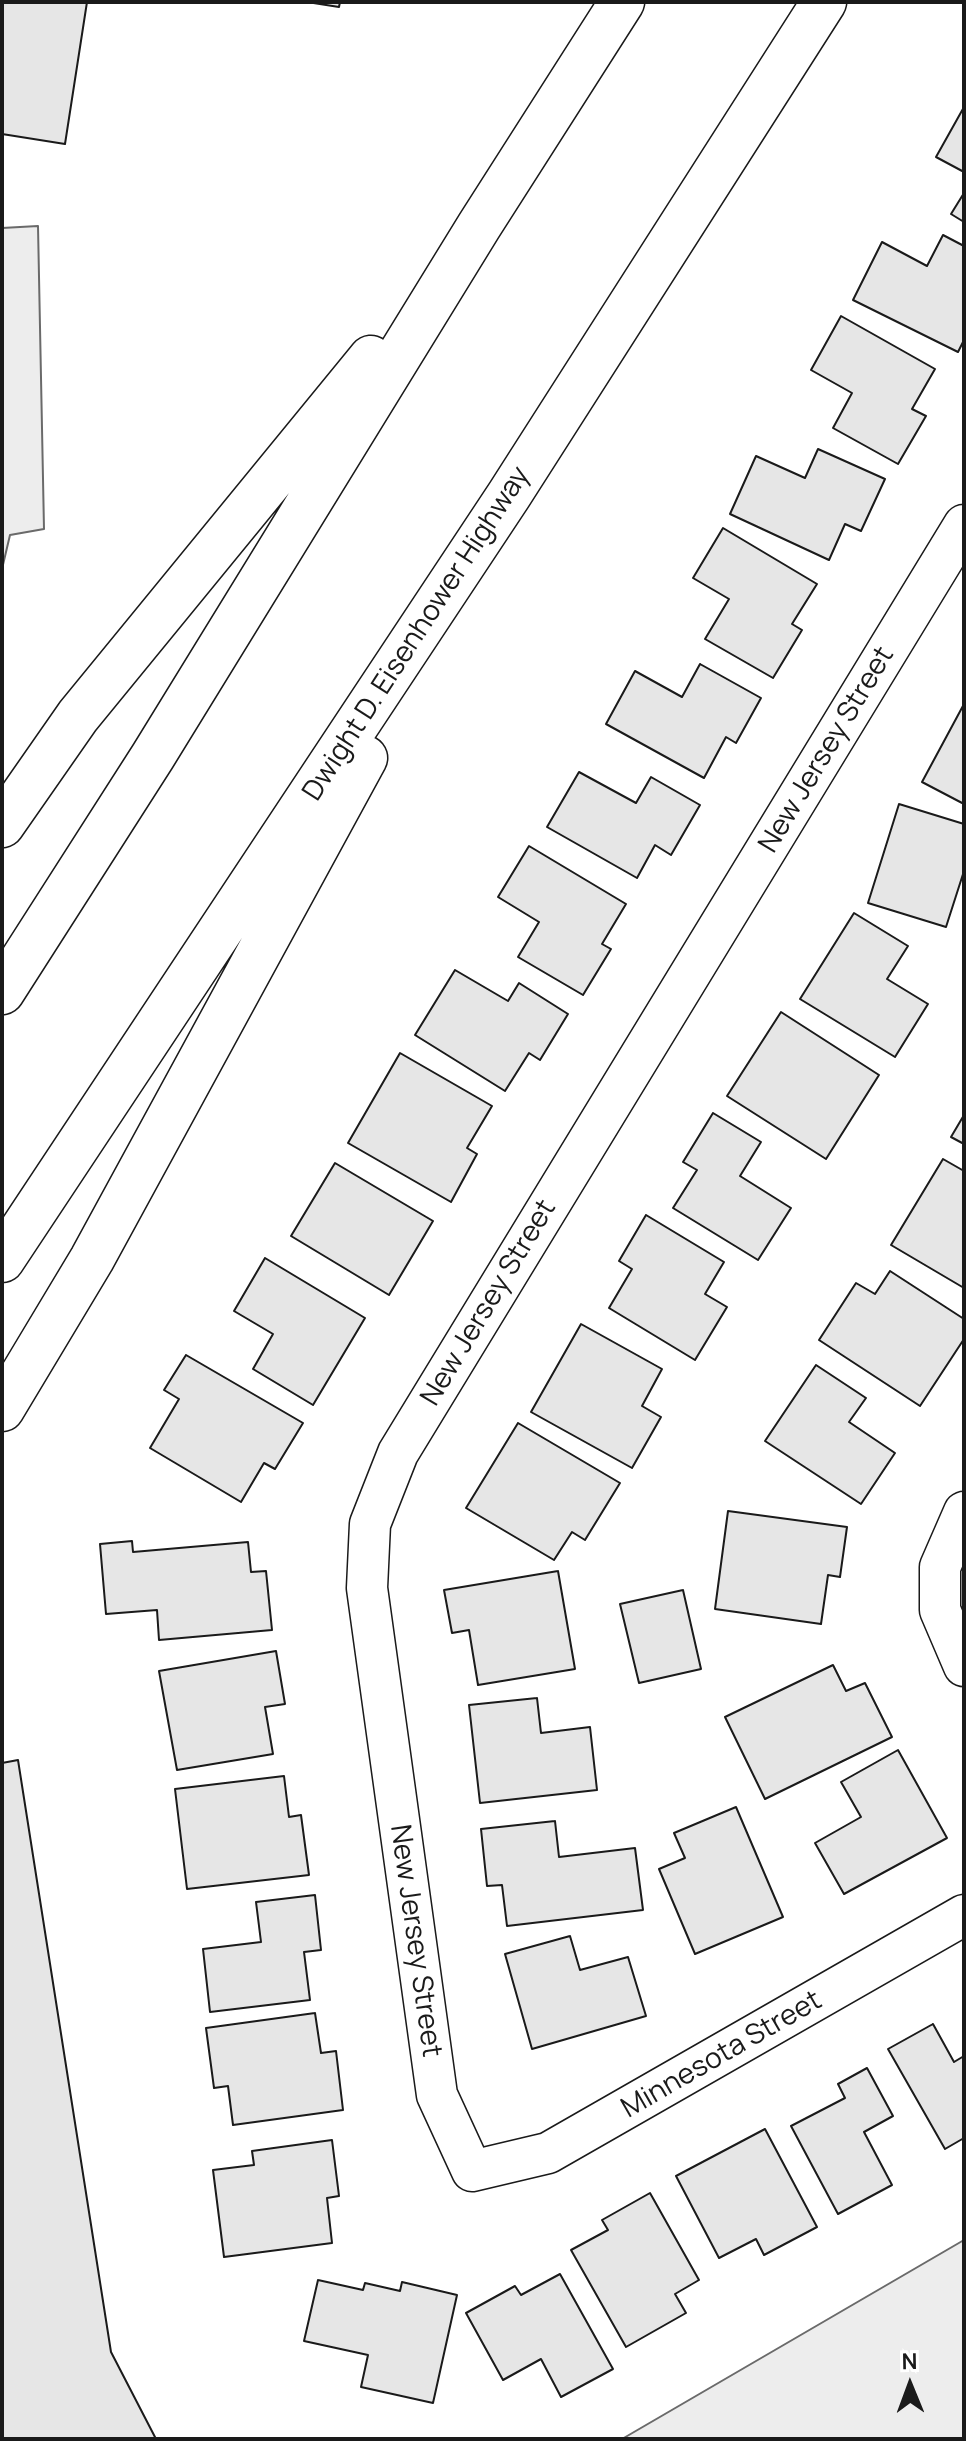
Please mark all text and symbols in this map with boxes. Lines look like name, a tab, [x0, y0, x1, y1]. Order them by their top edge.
street label: Dwight D. Eisenhower Highway	[296, 461, 538, 807]
street label: New Jersey Street	[752, 641, 902, 859]
street label: New Jersey Street	[414, 1194, 564, 1412]
street label: New Jersey Street	[382, 1823, 448, 2059]
street label: Minnesota Street	[616, 1984, 828, 2126]
north arrow	[870, 2345, 950, 2425]
text: N	[901, 2346, 918, 2376]

